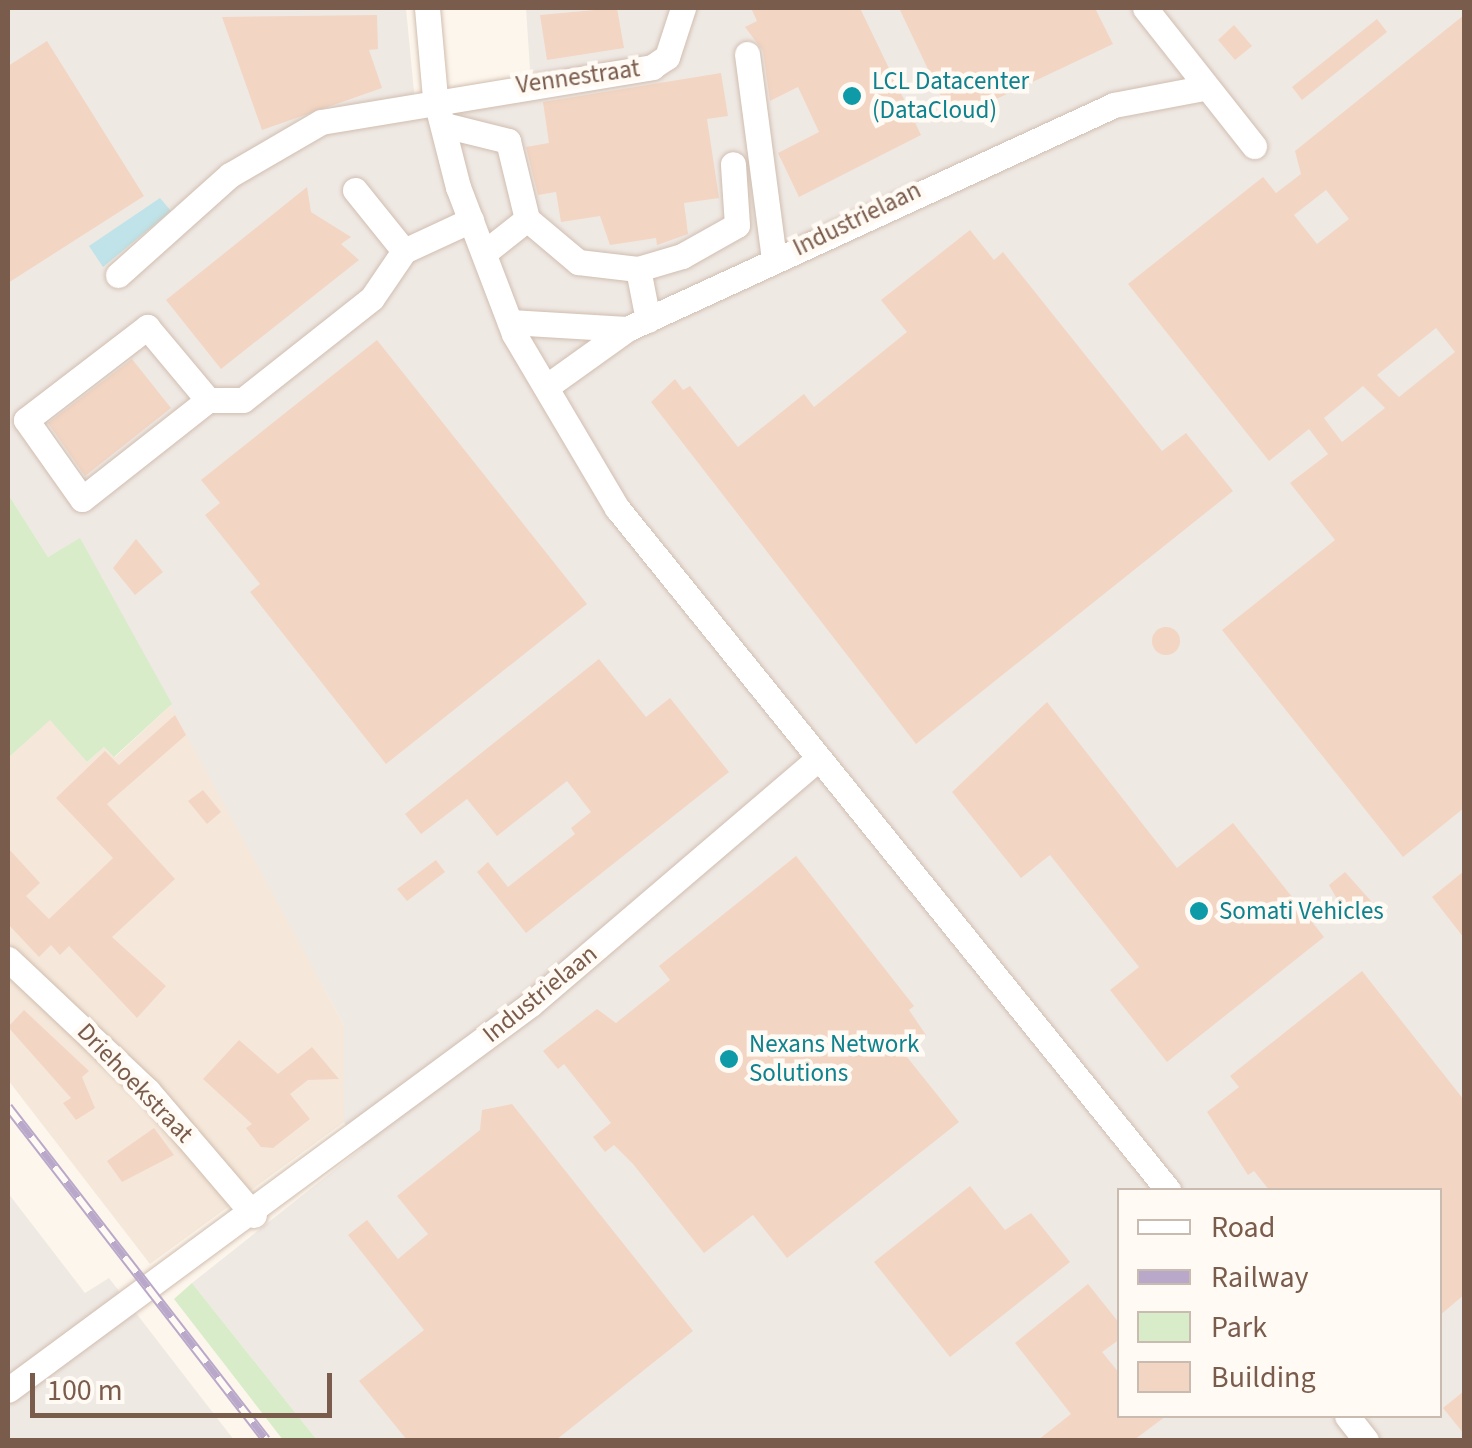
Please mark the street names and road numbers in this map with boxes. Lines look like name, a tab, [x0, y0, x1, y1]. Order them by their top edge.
street label: Vennestraat	[514, 53, 642, 101]
street label: Industrielaan	[788, 175, 926, 263]
street label: Industrielaan	[477, 939, 603, 1049]
street label: Driehoekstraat	[71, 1017, 199, 1149]

